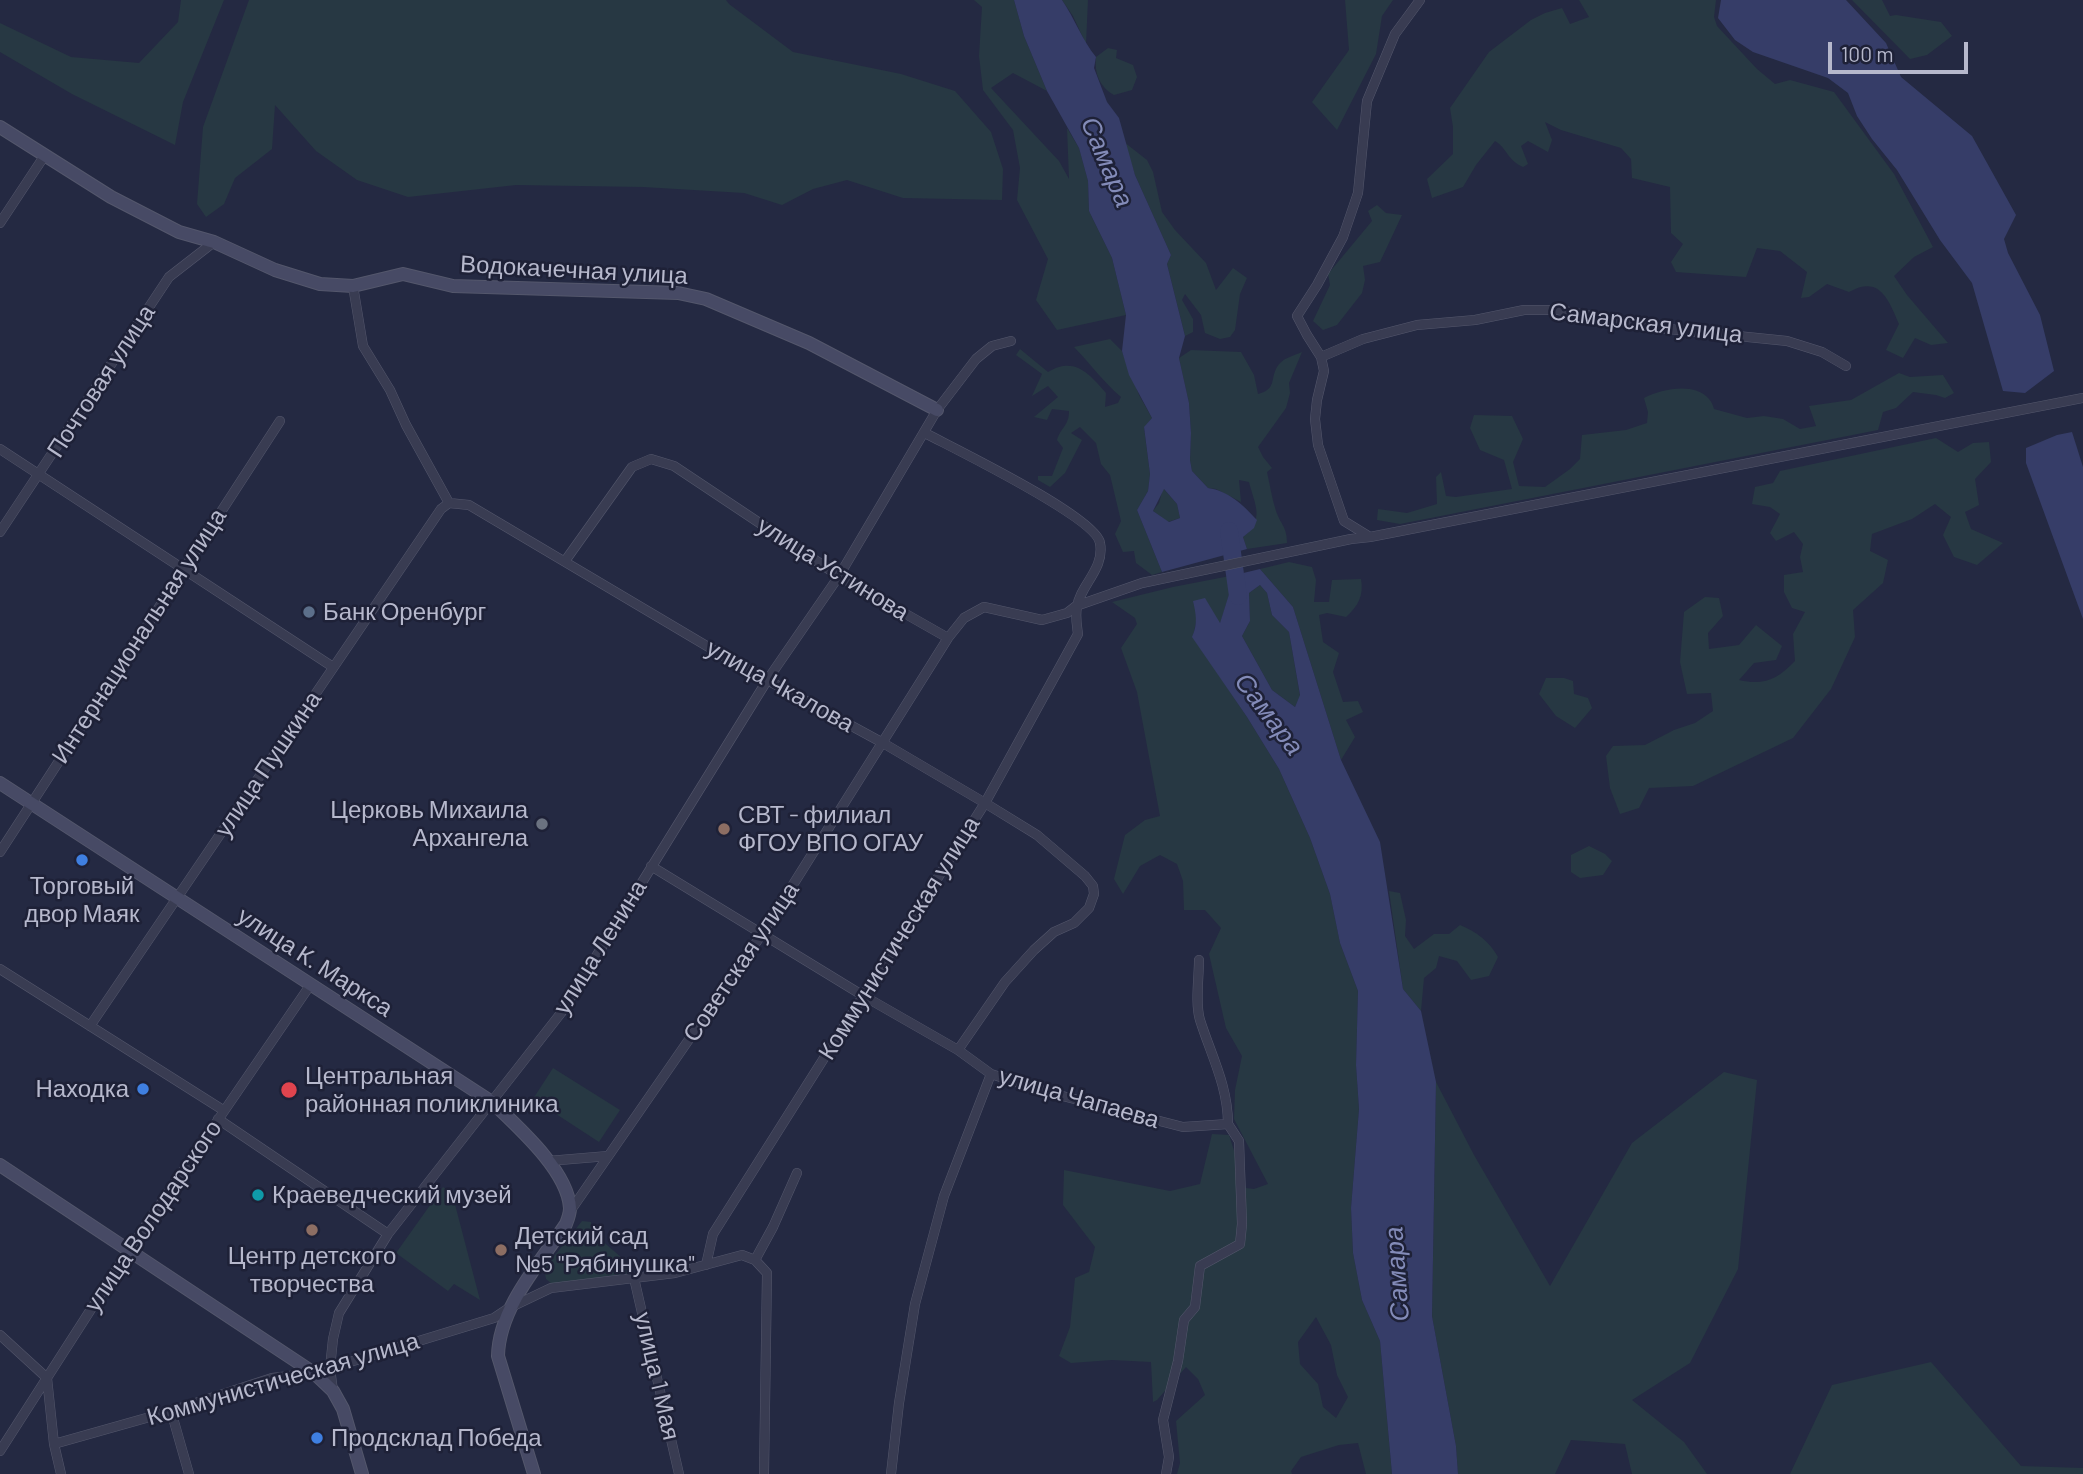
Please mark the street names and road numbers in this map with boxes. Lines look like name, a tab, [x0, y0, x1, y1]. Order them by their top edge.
street label: Водокачечная улица	[459, 250, 689, 290]
street label: Самарская улица	[1548, 297, 1744, 349]
street label: Почтовая улица	[41, 299, 161, 463]
street label: Интернациональная улица	[46, 503, 232, 769]
street label: улица Устинова	[752, 511, 914, 627]
street label: улица Чкалова	[701, 634, 859, 738]
street label: улица Пушкина	[209, 686, 327, 842]
street label: Коммунистическая улица	[812, 811, 986, 1065]
street label: улица Ленина	[547, 874, 653, 1020]
street label: Советская улица	[677, 877, 805, 1047]
street label: улица К. Маркса	[232, 901, 398, 1023]
street label: улица Чапаева	[995, 1061, 1163, 1135]
street label: улица Володарского	[78, 1115, 228, 1317]
street label: улица 1 Мая	[628, 1309, 686, 1443]
street label: Коммунистическая улица	[144, 1326, 422, 1432]

